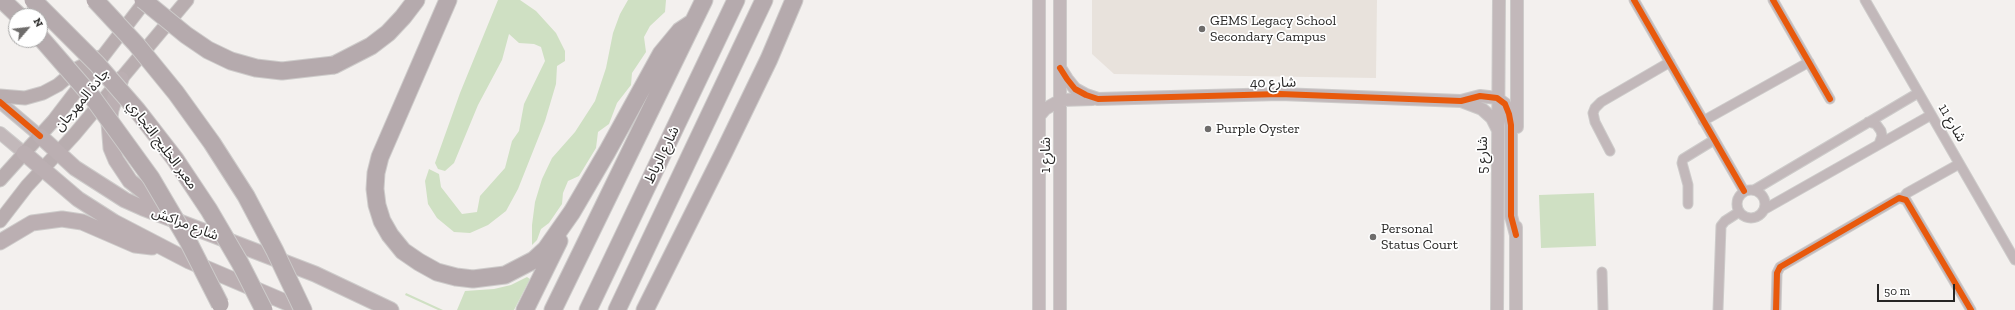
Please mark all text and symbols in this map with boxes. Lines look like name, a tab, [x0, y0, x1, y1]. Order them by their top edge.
north arrow	[8, 8, 48, 48]
place label: GEMS Legacy School Secondary Campus	[1210, 13, 1336, 46]
text: N	[30, 16, 46, 29]
marker: GEMS Legacy School Secondary Campus	[1197, 24, 1207, 34]
street label: جادة المهرجان	[51, 65, 113, 135]
street label: شارع 40	[1250, 74, 1296, 92]
street label: معبر الخليج التجاري	[123, 97, 201, 193]
street label: شارع 11	[1934, 101, 1970, 145]
place label: Purple Oyster	[1216, 121, 1300, 137]
street label: شارع الرباط	[641, 124, 683, 186]
marker: Purple Oyster	[1203, 124, 1213, 134]
street label: شارع 5	[1475, 136, 1491, 174]
street label: شارع 1	[1038, 137, 1054, 173]
street label: شارع مراكش	[149, 204, 221, 244]
place label: Personal Status Court	[1381, 221, 1458, 254]
marker: Personal Status Court	[1368, 232, 1378, 242]
scale bar	[1879, 276, 1957, 302]
text: 50 m	[1884, 284, 1910, 298]

